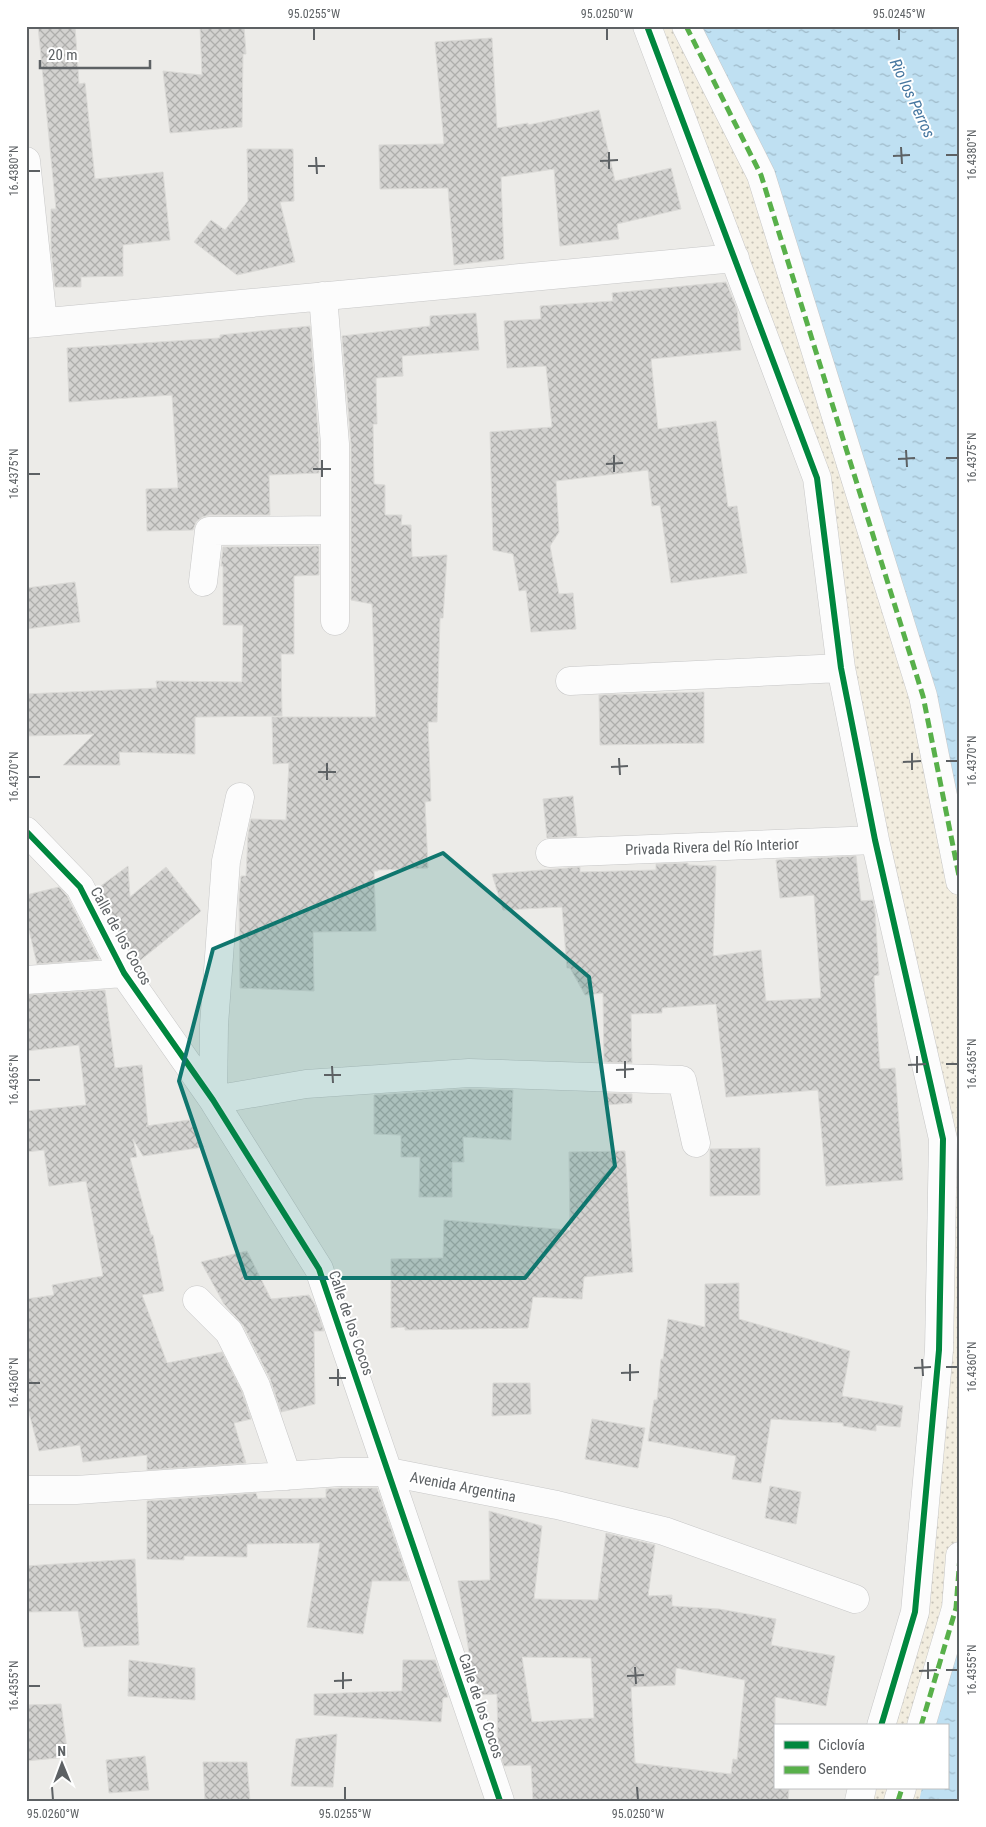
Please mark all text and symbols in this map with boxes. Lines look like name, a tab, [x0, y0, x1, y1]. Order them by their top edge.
text: 95.0255°W	[288, 7, 340, 21]
text: 95.0250°W	[581, 7, 633, 21]
text: 95.0245°W	[873, 7, 925, 21]
scale bar	[40, 38, 150, 70]
text: 20 m	[48, 46, 78, 64]
water label: Rio los Perros	[886, 56, 939, 141]
text: 16.4380°N	[965, 130, 979, 180]
text: 16.4380°N	[7, 146, 21, 196]
text: 16.4375°N	[965, 433, 979, 483]
text: 16.4375°N	[7, 449, 21, 499]
text: 16.4370°N	[965, 736, 979, 786]
text: 16.4370°N	[7, 752, 21, 802]
street label: Privada Rivera del Río Interior	[625, 835, 800, 859]
street label: Calle de los Cocos	[87, 884, 156, 988]
text: 16.4365°N	[965, 1039, 979, 1089]
text: 16.4365°N	[7, 1055, 21, 1105]
street label: Calle de los Cocos	[325, 1268, 377, 1378]
text: 16.4360°N	[965, 1342, 979, 1392]
text: 16.4360°N	[7, 1358, 21, 1408]
street label: Avenida Argentina	[409, 1468, 517, 1506]
text: 16.4355°N	[965, 1645, 979, 1695]
street label: Calle de los Cocos	[455, 1651, 507, 1761]
text: 16.4355°N	[7, 1661, 21, 1711]
legend	[774, 1724, 948, 1790]
text: Ciclovía	[818, 1736, 865, 1754]
north arrow	[38, 1740, 88, 1790]
text: N	[57, 1743, 66, 1759]
text: Sendero	[818, 1760, 867, 1778]
text: 95.0260°W	[27, 1807, 79, 1821]
text: 95.0255°W	[319, 1807, 371, 1821]
text: 95.0250°W	[612, 1807, 664, 1821]

